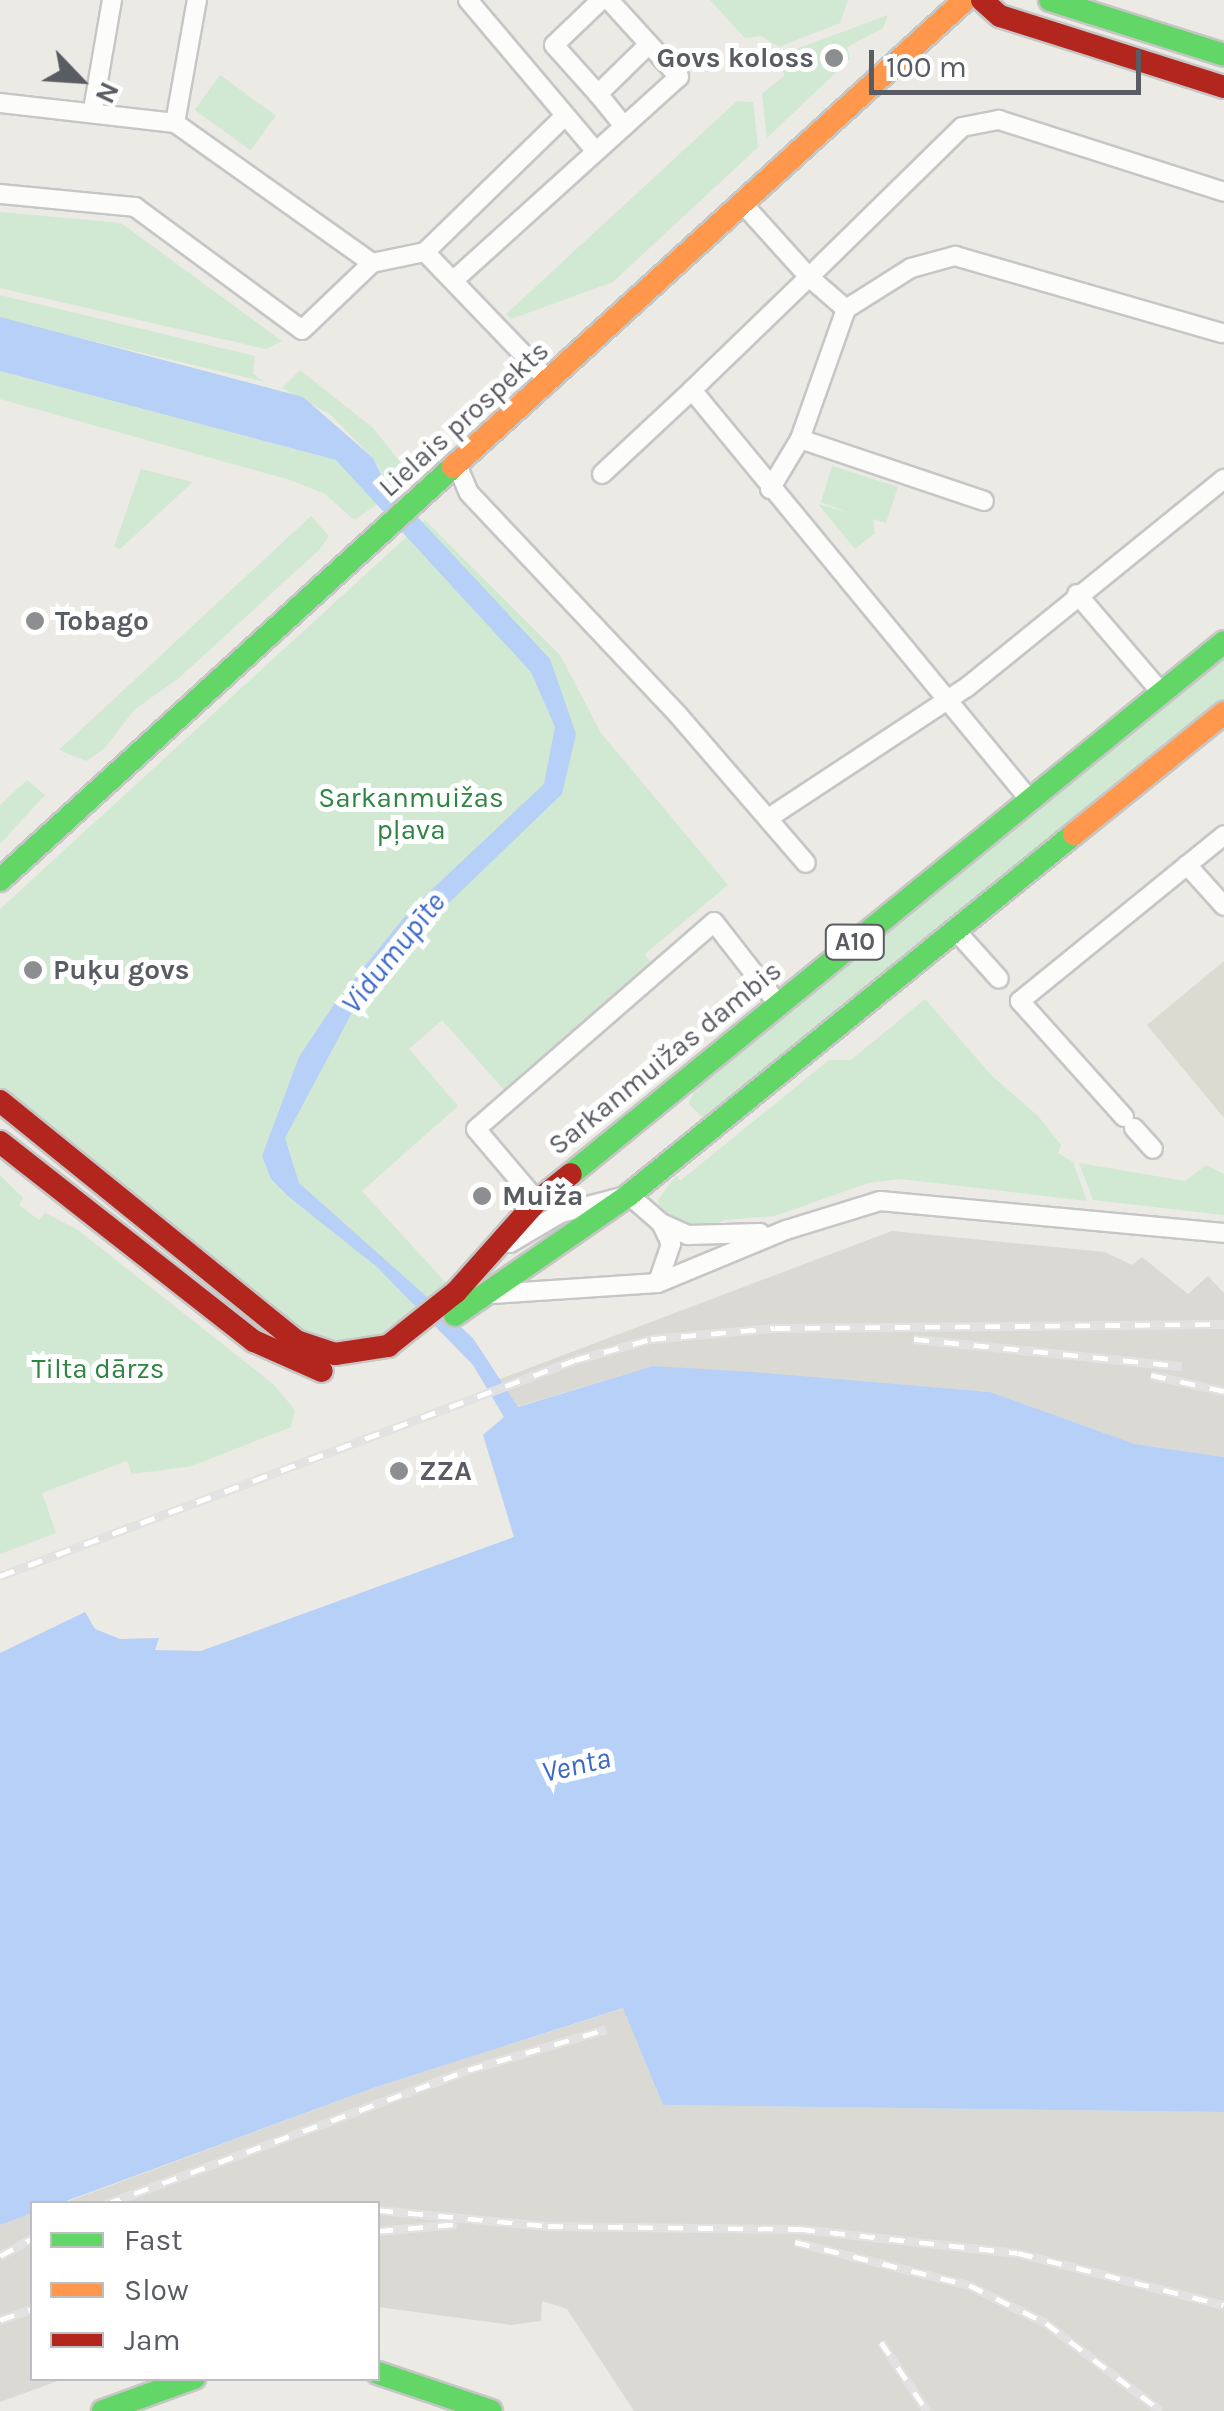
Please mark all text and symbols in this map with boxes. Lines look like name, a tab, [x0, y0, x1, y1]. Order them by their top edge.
north arrow	[30, 30, 130, 130]
scale bar	[874, 30, 1146, 92]
place label: Govs koloss	[656, 41, 814, 75]
marker: Govs koloss	[823, 47, 845, 69]
text: 100 m	[886, 49, 967, 85]
text: N	[88, 77, 127, 109]
street label: Lielais prospekts	[372, 334, 556, 504]
place label: Tobago	[55, 604, 149, 638]
marker: Tobago	[24, 610, 46, 632]
park label: Sarkanmuižas pļava	[318, 781, 504, 847]
water label: Vidumupīte	[333, 885, 453, 1021]
road number: A10	[822, 922, 888, 962]
place label: Puķu govs	[53, 953, 189, 987]
street label: Sarkanmuižas dambis	[542, 954, 788, 1162]
marker: Puķu govs	[22, 959, 44, 981]
place label: Muiža	[502, 1179, 583, 1213]
marker: Muiža	[471, 1185, 493, 1207]
park label: Tilta dārzs	[32, 1352, 164, 1386]
place label: ZZA	[419, 1454, 472, 1488]
marker: ZZA	[388, 1460, 410, 1482]
water label: Venta	[538, 1740, 614, 1790]
legend	[30, 2201, 380, 2381]
text: Fast	[124, 2222, 183, 2258]
text: Slow	[124, 2272, 189, 2308]
text: Jam	[124, 2322, 181, 2358]

